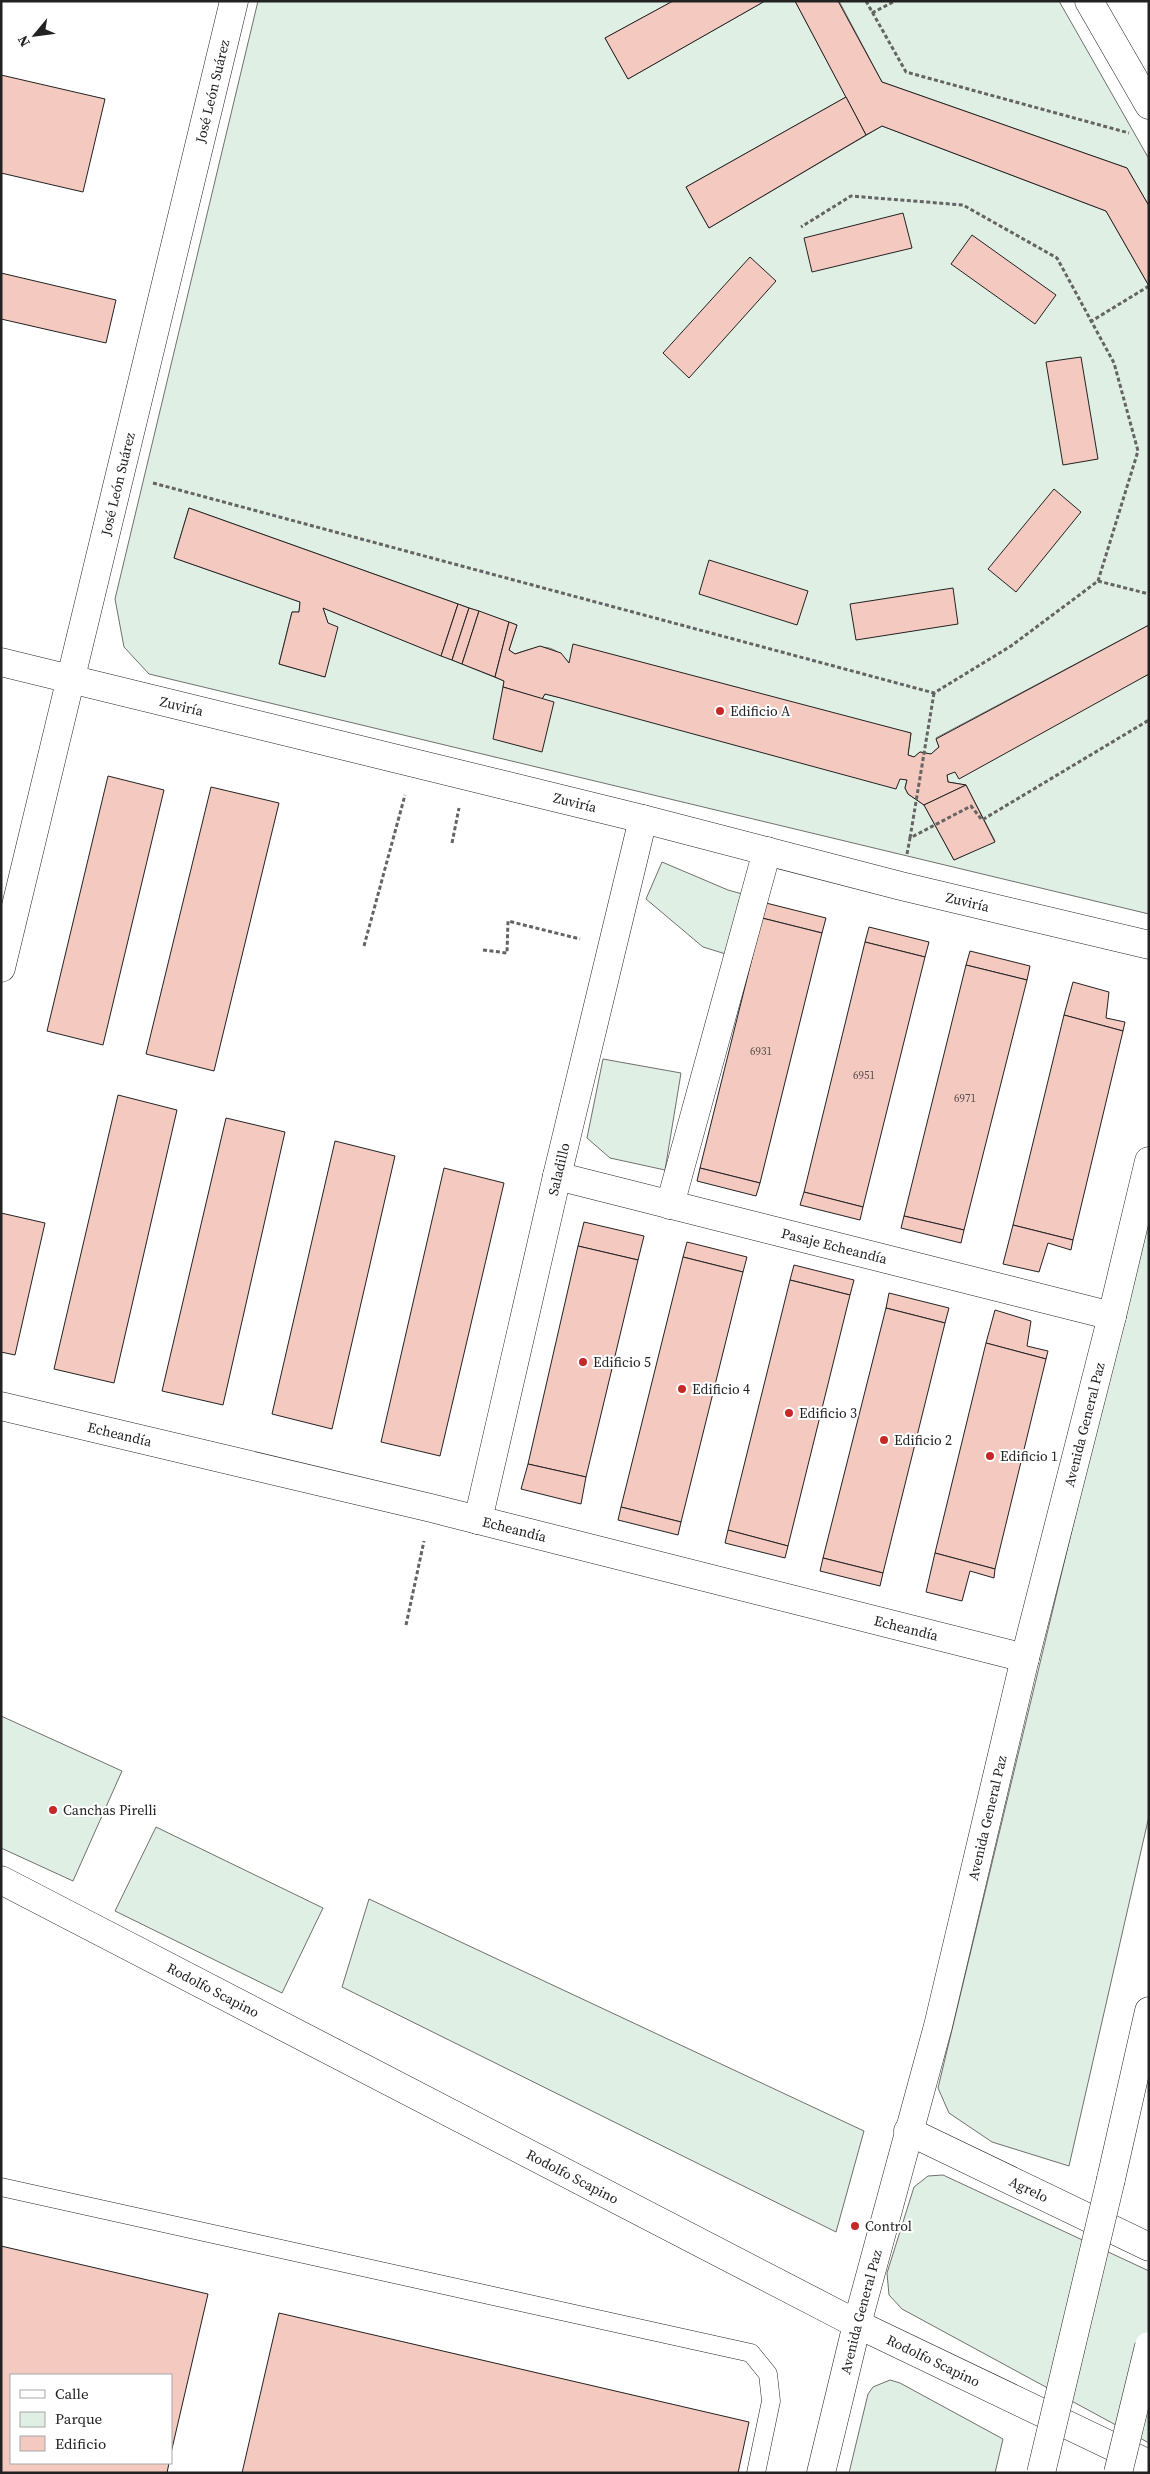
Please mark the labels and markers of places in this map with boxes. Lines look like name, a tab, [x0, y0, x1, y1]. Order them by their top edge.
place label: Edificio A	[730, 701, 791, 721]
marker: Edificio A	[714, 705, 726, 717]
place label: Edificio 5	[593, 1352, 651, 1372]
marker: Edificio 5	[577, 1356, 589, 1368]
place label: Edificio 4	[692, 1379, 750, 1399]
marker: Edificio 4	[676, 1383, 688, 1395]
place label: Edificio 3	[799, 1403, 857, 1423]
marker: Edificio 3	[783, 1407, 795, 1419]
place label: Edificio 2	[894, 1430, 952, 1450]
marker: Edificio 2	[878, 1434, 890, 1446]
place label: Edificio 1	[1000, 1446, 1058, 1466]
marker: Edificio 1	[984, 1450, 996, 1462]
place label: Canchas Pirelli	[63, 1800, 157, 1820]
marker: Canchas Pirelli	[47, 1804, 59, 1816]
place label: Control	[865, 2216, 912, 2236]
marker: Control	[849, 2220, 861, 2232]

